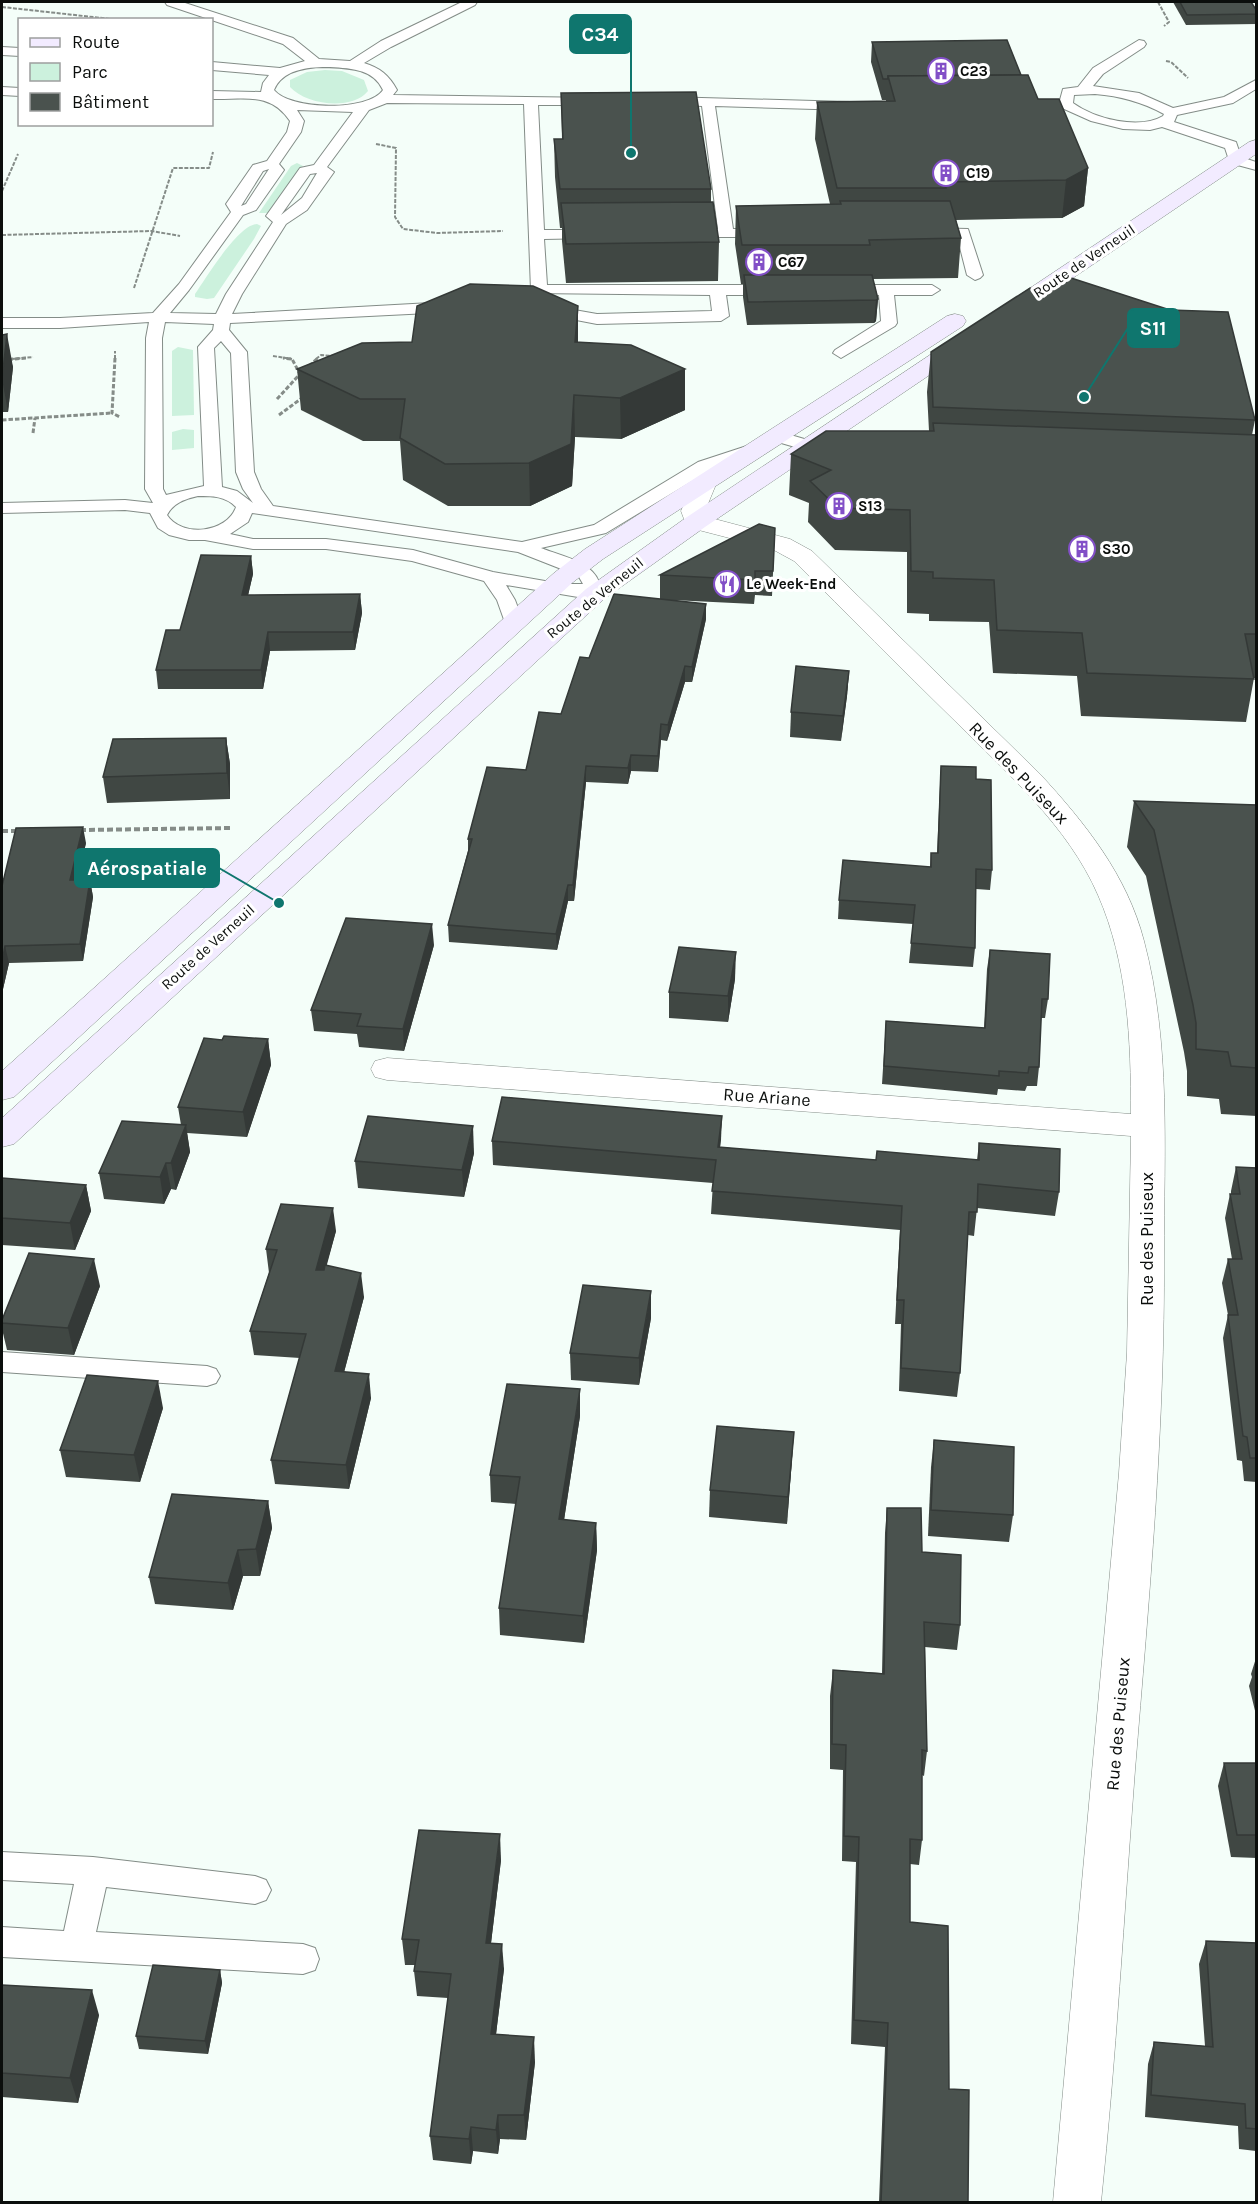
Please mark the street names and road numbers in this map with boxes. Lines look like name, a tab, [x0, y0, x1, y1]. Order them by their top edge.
street label: Route de Verneuil	[1030, 220, 1138, 302]
street label: Route de Verneuil	[543, 554, 647, 642]
street label: Rue des Puiseux	[965, 717, 1073, 829]
street label: Route de Verneuil	[158, 900, 258, 994]
street label: Rue Ariane	[723, 1083, 811, 1111]
street label: Rue des Puiseux	[1136, 1172, 1158, 1306]
street label: Rue des Puiseux	[1101, 1656, 1135, 1792]

